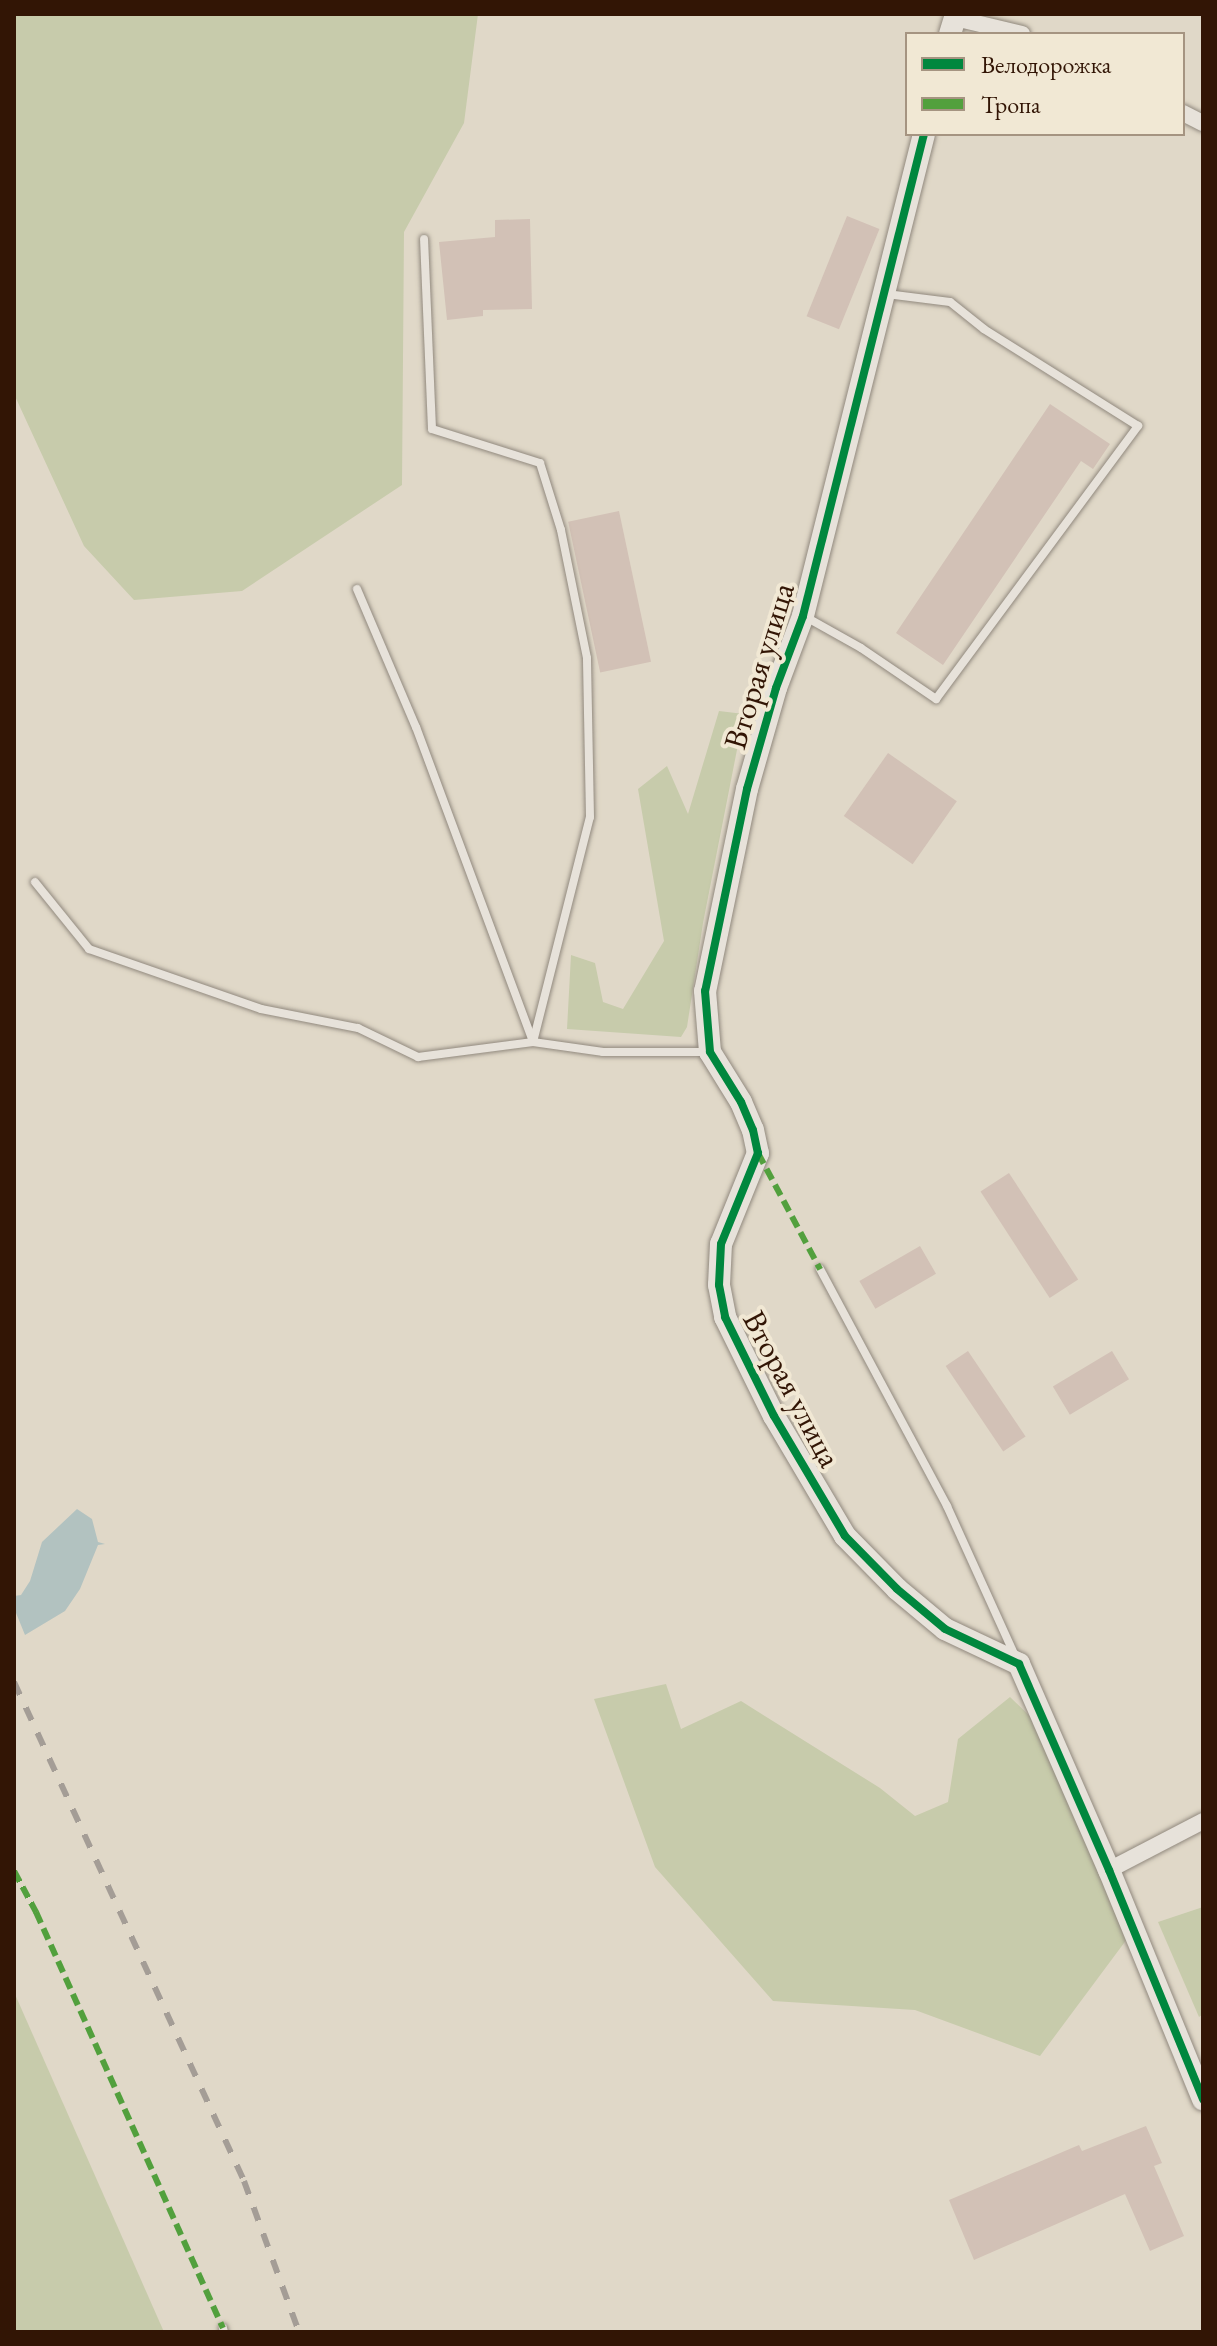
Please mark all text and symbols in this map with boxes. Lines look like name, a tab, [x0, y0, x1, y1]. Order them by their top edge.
legend	[905, 32, 1185, 136]
text: Велодорожка	[981, 49, 1111, 80]
text: Тропа	[981, 89, 1041, 120]
street label: Вторая улица	[716, 578, 802, 754]
street label: Вторая улица	[735, 1304, 849, 1474]

